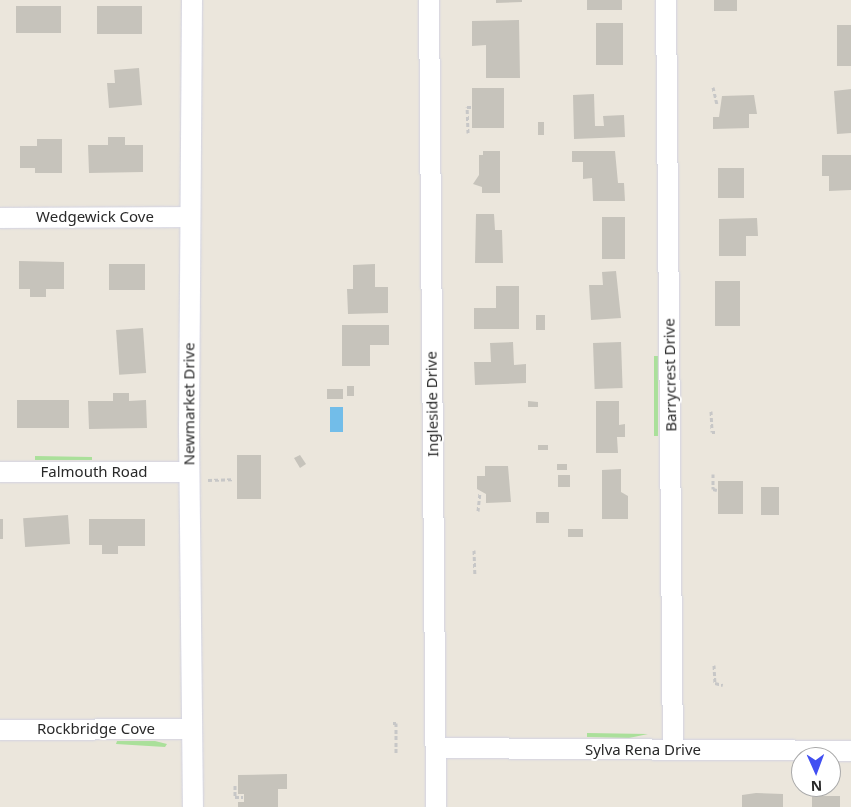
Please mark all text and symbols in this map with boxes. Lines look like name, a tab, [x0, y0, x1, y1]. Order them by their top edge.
street label: Wedgewick Cove	[36, 208, 154, 226]
street label: Barrycrest Drive	[660, 318, 680, 432]
street label: Newmarket Drive	[180, 343, 198, 465]
street label: Ingleside Drive	[422, 351, 442, 457]
street label: Falmouth Road	[40, 463, 148, 481]
street label: Rockbridge Cove	[37, 720, 155, 738]
street label: Sylva Rena Drive	[585, 741, 701, 759]
north arrow	[791, 747, 841, 797]
text: N	[810, 777, 823, 796]

